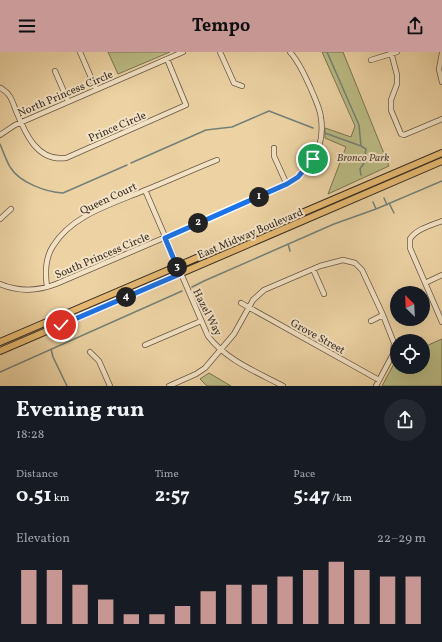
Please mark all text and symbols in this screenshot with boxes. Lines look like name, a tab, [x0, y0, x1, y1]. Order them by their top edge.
text: Tempo	[192, 14, 250, 39]
icon: menu	[16, 15, 38, 37]
icon: share	[404, 15, 426, 37]
street label: North Princess Circle	[16, 68, 116, 121]
street label: Prince Circle	[86, 108, 149, 146]
pin	[296, 142, 330, 176]
icon: arrive	[302, 148, 324, 170]
park label: Bronco Park	[337, 151, 389, 166]
street label: Queen Court	[78, 180, 140, 219]
pin: 1	[249, 187, 269, 207]
text: 1	[257, 189, 261, 204]
street label: East Midway Boulevard	[195, 205, 306, 263]
pin: 2	[188, 213, 208, 233]
text: 2	[195, 215, 201, 230]
street label: South Princess Circle	[53, 230, 152, 283]
pin: 3	[167, 257, 187, 277]
text: 3	[174, 259, 180, 274]
north arrow	[390, 286, 430, 326]
map controls	[390, 286, 430, 374]
pin: 4	[116, 287, 136, 307]
street label: Hazel Way	[188, 287, 225, 339]
text: 4	[123, 289, 129, 304]
pin	[44, 308, 78, 342]
icon: check	[50, 314, 72, 336]
street label: Grove Street	[287, 316, 347, 359]
button: locate	[390, 334, 430, 374]
text: Evening run	[16, 395, 145, 426]
button: share	[384, 399, 426, 441]
text: 18:28	[16, 426, 44, 444]
text: Distance	[16, 467, 58, 482]
text: Time	[155, 467, 179, 482]
text: Pace	[293, 467, 315, 482]
text: 0.51	[16, 482, 51, 510]
text: 2:57	[155, 482, 190, 510]
text: 5:47	[293, 482, 330, 510]
text: km	[51, 491, 69, 506]
text: /km	[330, 491, 352, 506]
text: Elevation	[16, 530, 70, 548]
text: 22–29 m	[377, 530, 426, 548]

